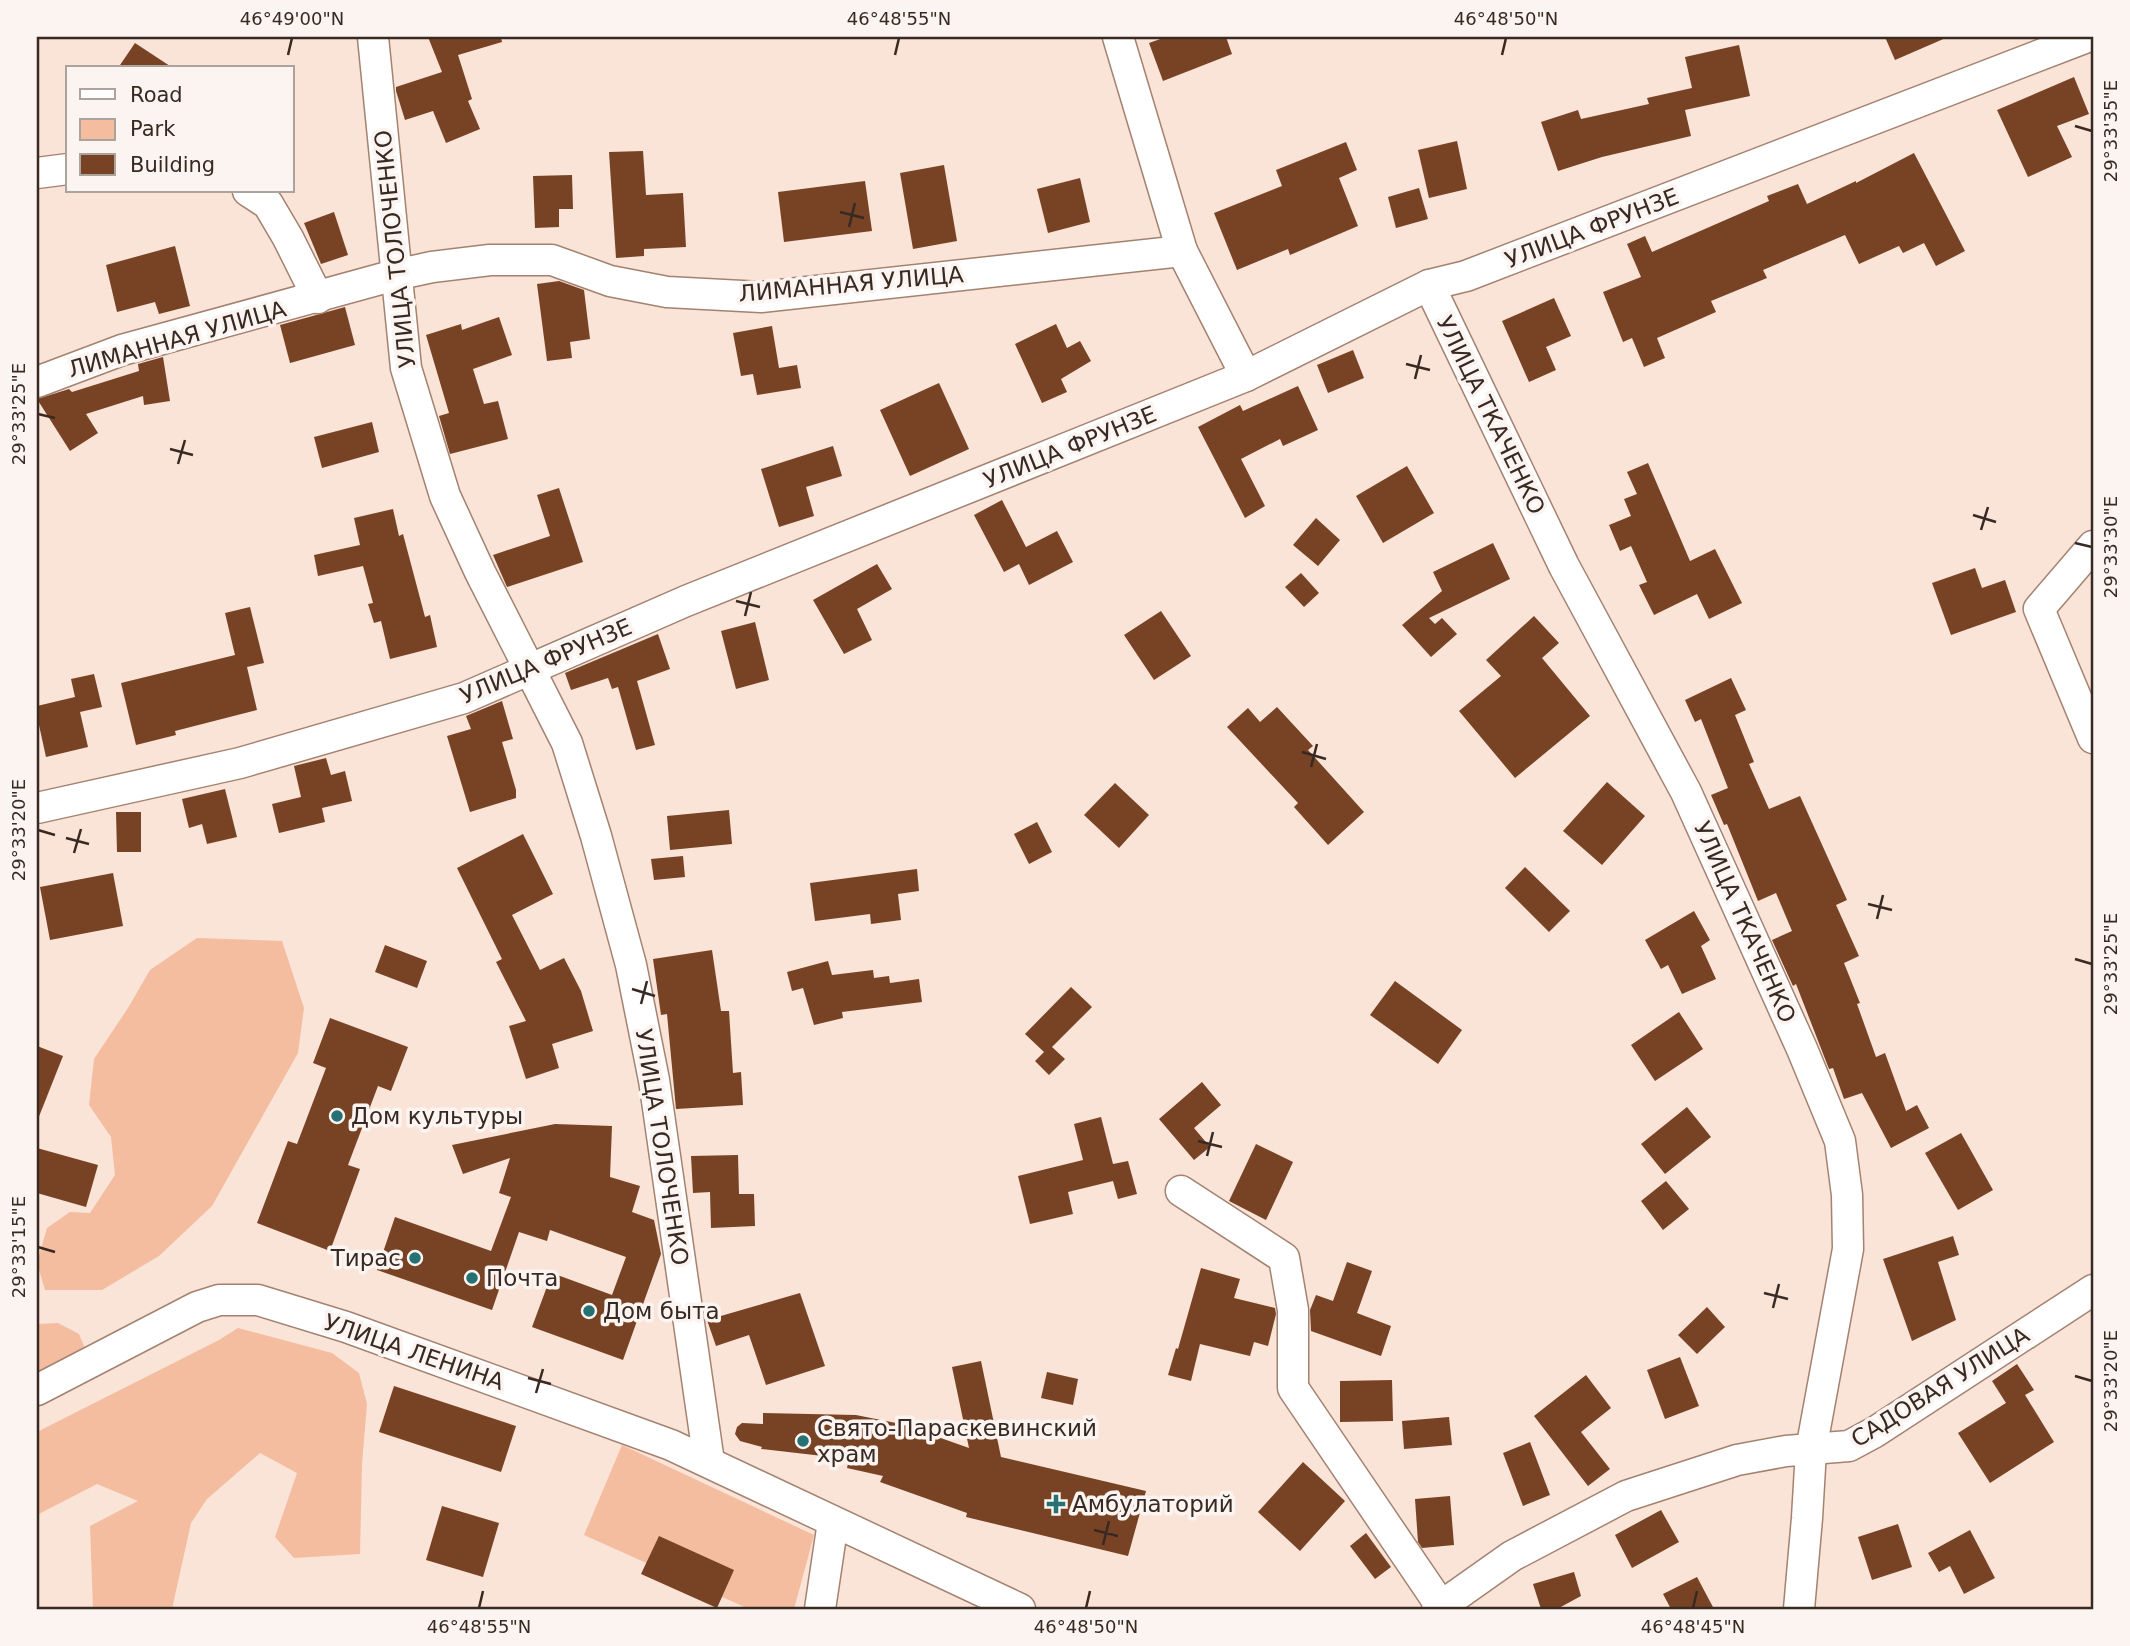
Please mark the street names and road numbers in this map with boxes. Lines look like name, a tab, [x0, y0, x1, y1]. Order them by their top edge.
street label: УЛИЦА ТОЛОЧЕНКО	[370, 129, 420, 369]
street label: УЛИЦА ФРУНЗЕ	[1502, 183, 1682, 273]
street label: ЛИМАННАЯ УЛИЦА	[737, 261, 965, 307]
street label: ЛИМАННАЯ УЛИЦА	[65, 295, 289, 383]
street label: УЛИЦА ТКАЧЕНКО	[1432, 312, 1550, 518]
street label: УЛИЦА ФРУНЗЕ	[980, 401, 1160, 493]
street label: УЛИЦА ФРУНЗЕ	[456, 613, 636, 709]
street label: УЛИЦА ТКАЧЕНКО	[1689, 817, 1801, 1027]
street label: УЛИЦА ТОЛОЧЕНКО	[630, 1027, 694, 1267]
street label: УЛИЦА ЛЕНИНА	[321, 1309, 508, 1395]
street label: САДОВАЯ УЛИЦА	[1846, 1322, 2034, 1452]

